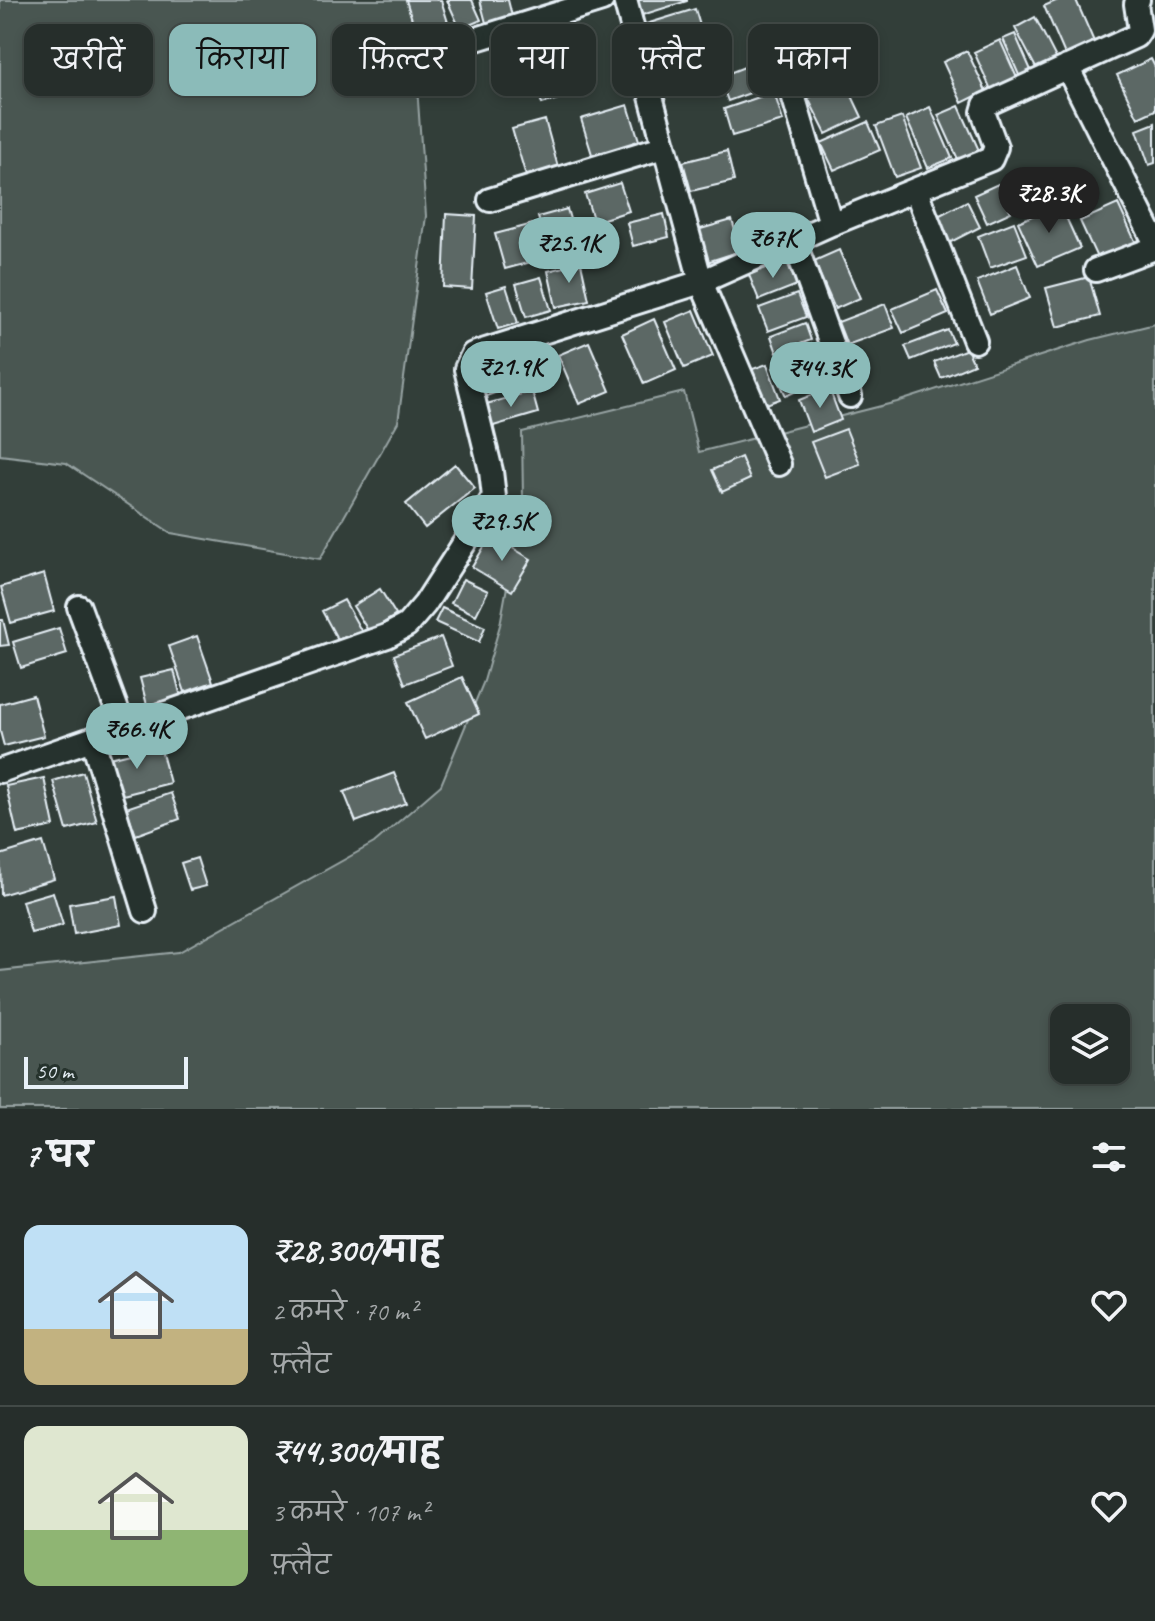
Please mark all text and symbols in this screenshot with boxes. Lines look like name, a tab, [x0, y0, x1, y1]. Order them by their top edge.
chip: खरीदें	[24, 24, 153, 96]
chip: किराया	[169, 24, 316, 96]
chip: फ़िल्टर	[332, 24, 475, 96]
chip: नया	[491, 24, 596, 96]
chip: फ़्लैट	[612, 24, 732, 96]
chip: मकान	[748, 24, 878, 96]
pin: ₹28.3K	[984, 167, 1114, 235]
text: ₹28.3K	[1016, 176, 1082, 209]
pin: ₹67K	[726, 212, 820, 280]
pin: ₹25.1K	[504, 217, 634, 285]
text: ₹67K	[749, 221, 797, 254]
text: ₹25.1K	[537, 226, 601, 259]
pin: ₹21.9K	[446, 341, 576, 409]
pin: ₹44.3K	[755, 342, 885, 410]
text: ₹21.9K	[479, 350, 543, 383]
text: ₹44.3K	[787, 351, 853, 384]
pin: ₹29.5K	[437, 495, 567, 563]
text: ₹29.5K	[470, 504, 534, 537]
pin: ₹66.4K	[72, 703, 202, 771]
text: ₹66.4K	[104, 712, 170, 745]
map controls	[1050, 1004, 1130, 1084]
button: layers	[1050, 1004, 1130, 1084]
scale bar	[24, 1053, 188, 1089]
text: 50 m	[36, 1057, 73, 1085]
text: 7 घर	[24, 1133, 93, 1176]
icon: filters	[1087, 1135, 1131, 1179]
text: ₹28,300/माह	[272, 1228, 442, 1271]
icon: home	[88, 1257, 184, 1353]
icon: heart	[1087, 1283, 1131, 1327]
text: 2 कमरे · 70 m²	[272, 1295, 417, 1328]
text: फ़्लैट	[272, 1348, 331, 1381]
text: ₹44,300/माह	[272, 1429, 442, 1472]
icon: home	[88, 1458, 184, 1554]
icon: heart	[1087, 1484, 1131, 1528]
text: 3 कमरे · 107 m²	[272, 1496, 428, 1529]
text: फ़्लैट	[272, 1549, 331, 1582]

